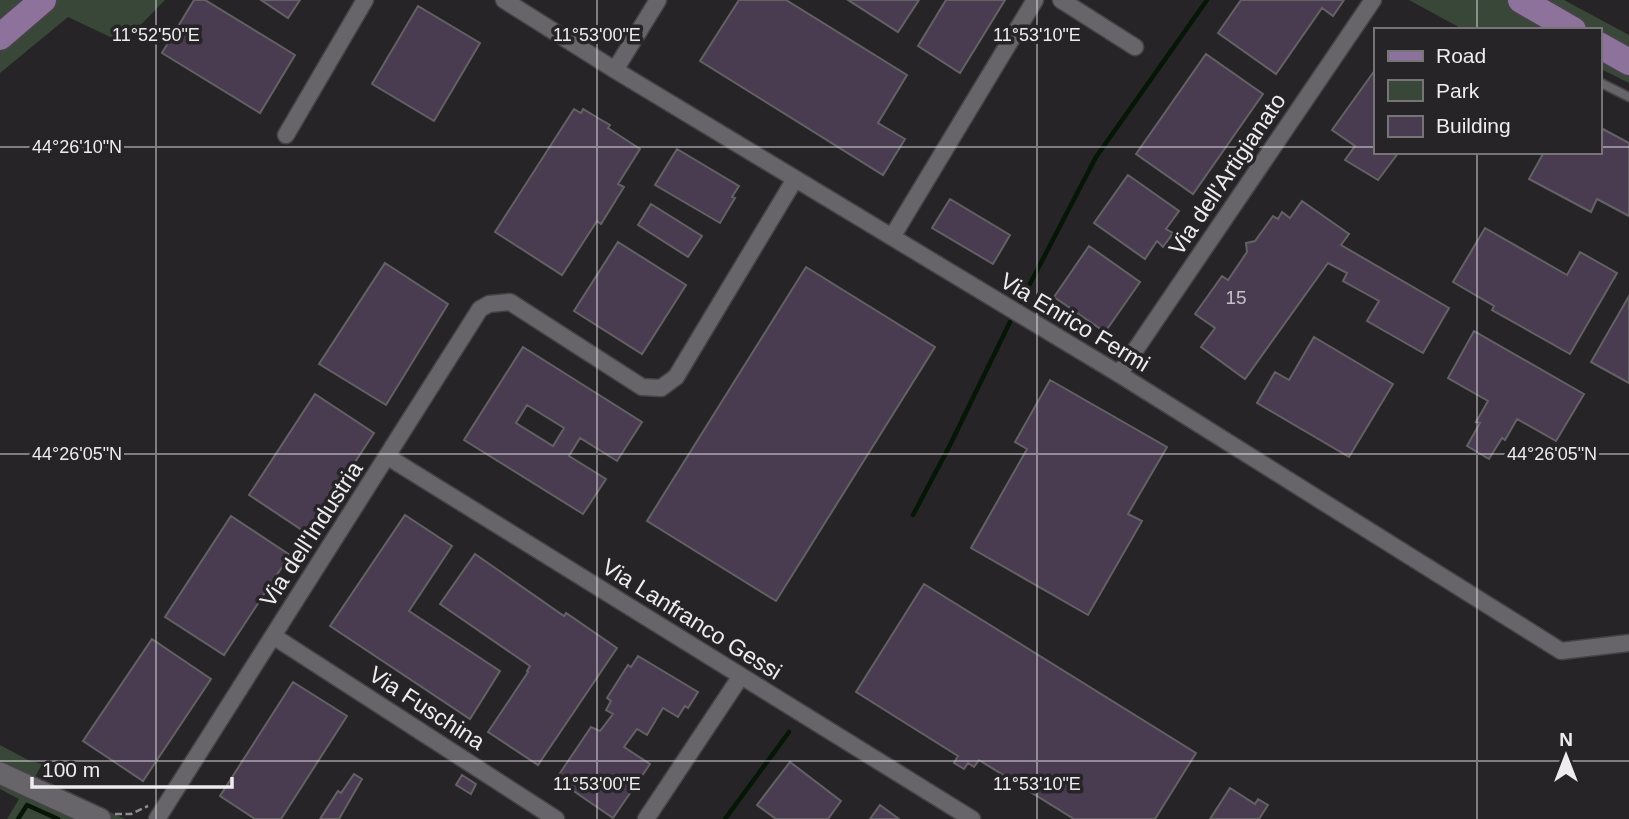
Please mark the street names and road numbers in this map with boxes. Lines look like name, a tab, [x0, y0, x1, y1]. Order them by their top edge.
street label: Via dell'Artigianato	[1163, 88, 1291, 260]
street label: Via Enrico Fermi	[996, 267, 1154, 377]
street label: Via dell'Industria	[254, 456, 368, 611]
street label: Via Lanfranco Gessi	[597, 553, 787, 685]
street label: Via Fuschina	[364, 661, 490, 755]

